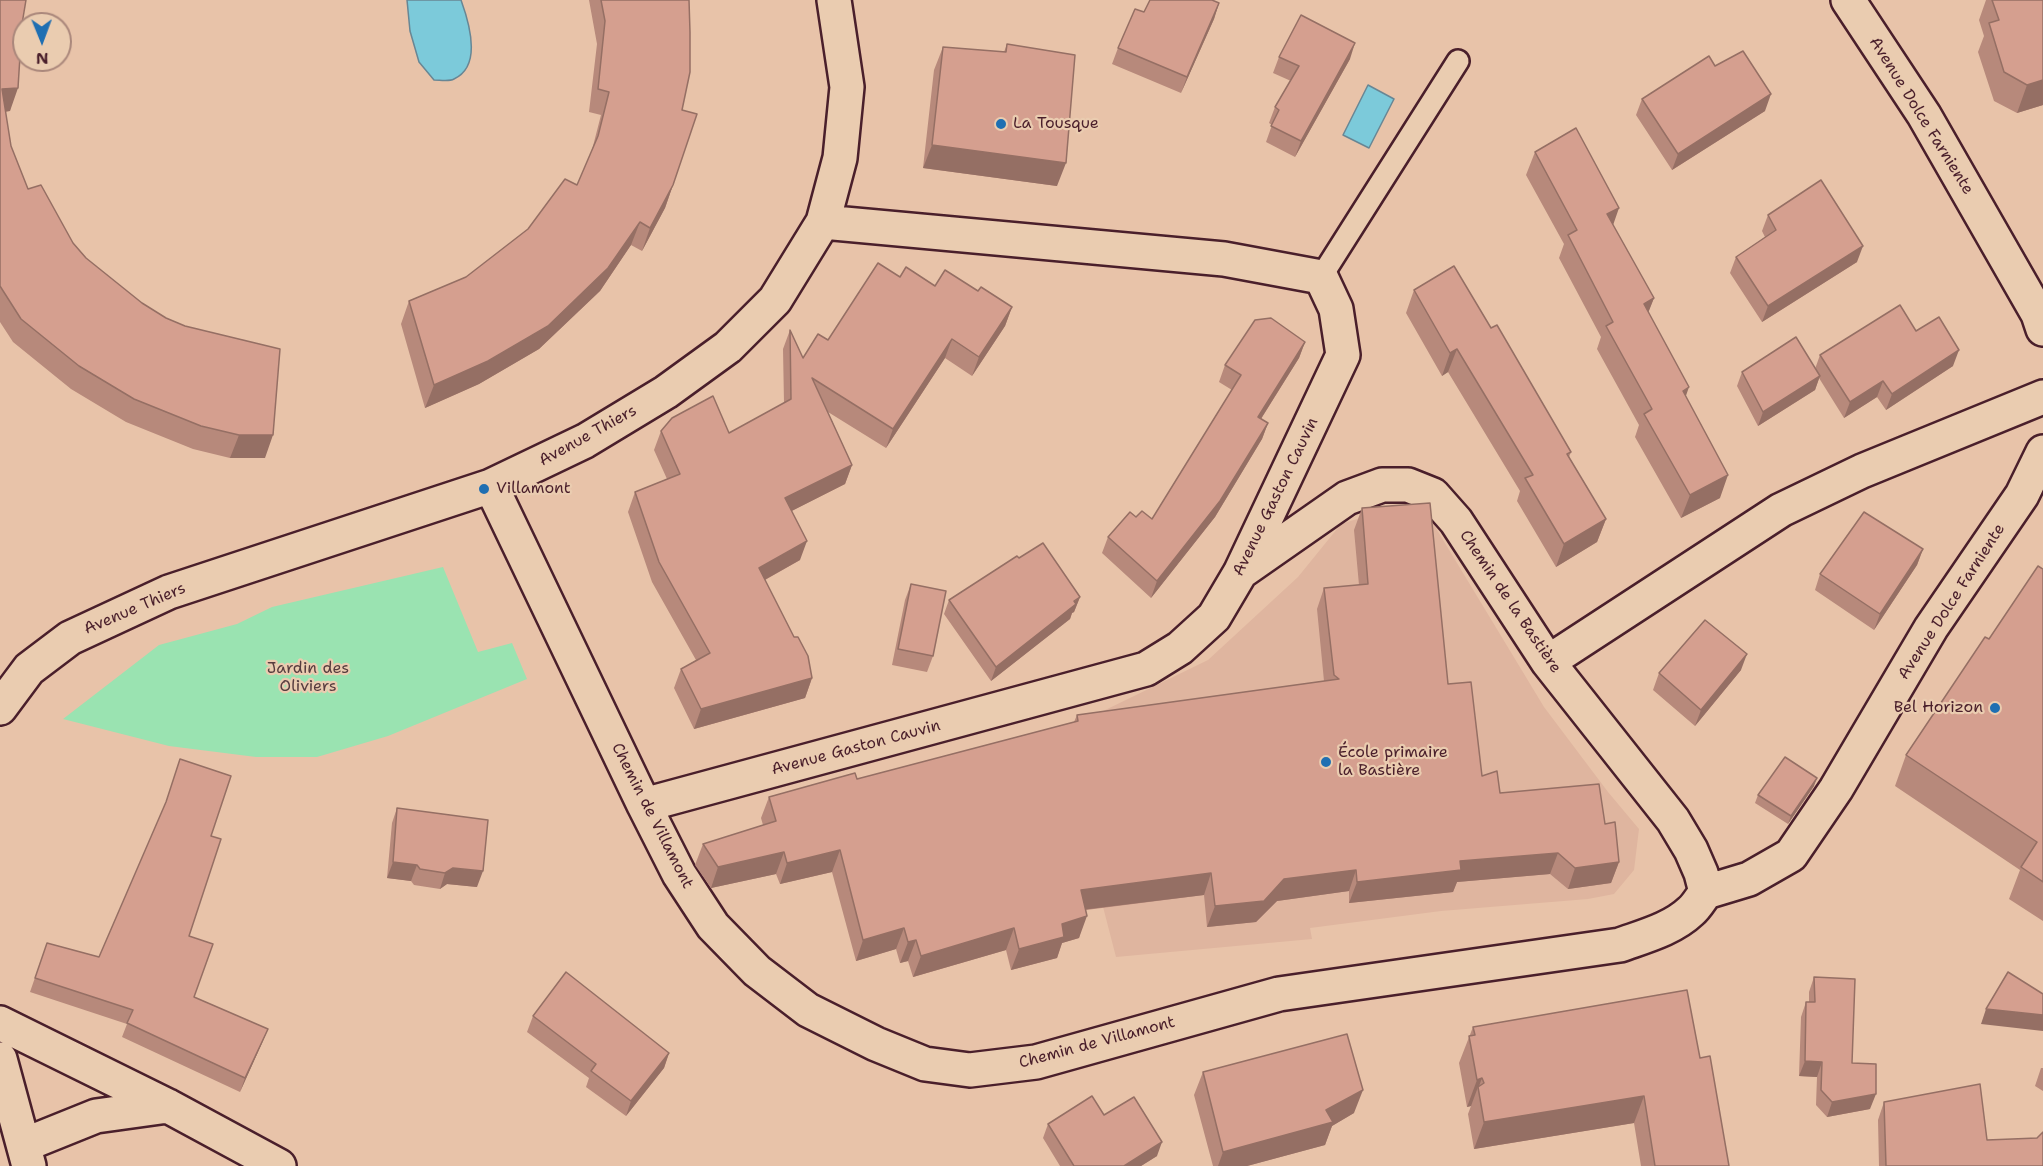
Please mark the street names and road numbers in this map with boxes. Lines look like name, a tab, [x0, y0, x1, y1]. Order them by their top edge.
street label: Avenue Dolce Farniente	[1865, 34, 1977, 198]
street label: Avenue Thiers	[536, 401, 640, 471]
street label: Avenue Gaston Cauvin	[1229, 415, 1323, 579]
street label: Avenue Dolce Farniente	[1894, 521, 2010, 683]
street label: Chemin de la Bastière	[1455, 527, 1565, 677]
street label: Avenue Thiers	[81, 579, 189, 639]
street label: Avenue Gaston Cauvin	[769, 716, 943, 780]
street label: Chemin de Villamont	[607, 740, 697, 892]
street label: Chemin de Villamont	[1017, 1013, 1177, 1073]

